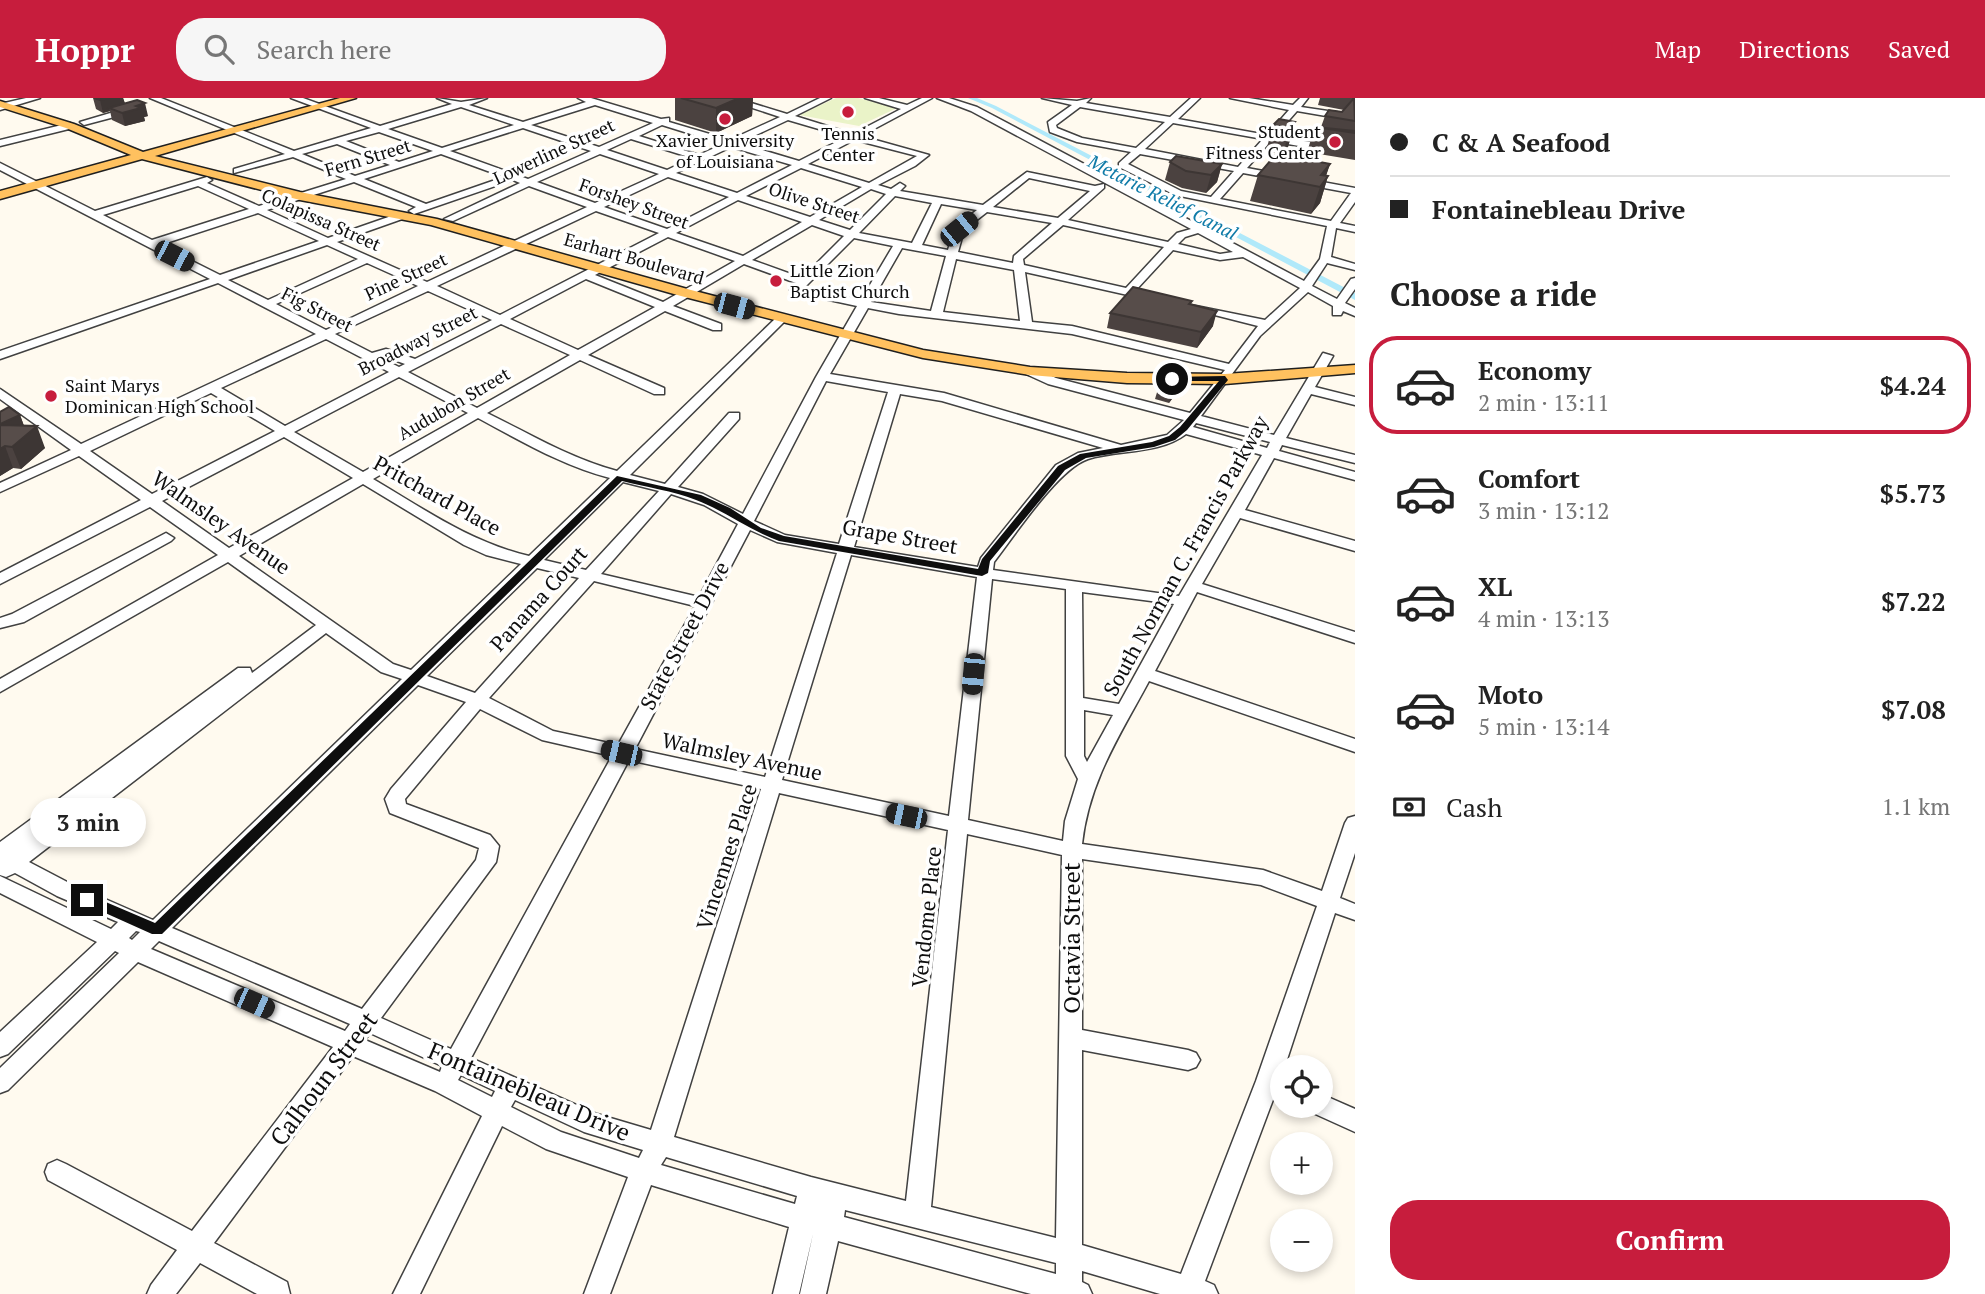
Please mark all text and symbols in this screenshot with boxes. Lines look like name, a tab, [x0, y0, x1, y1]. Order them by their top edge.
search box	[176, 18, 666, 81]
text: Hoppr	[35, 28, 134, 71]
icon: search	[200, 30, 238, 68]
text: Search here	[256, 32, 392, 66]
text: Map	[1655, 33, 1701, 65]
text: Directions	[1739, 33, 1850, 65]
text: Saved	[1888, 33, 1950, 65]
marker: Tennis Center	[840, 104, 856, 120]
marker: Xavier University of Louisiana	[717, 111, 733, 127]
street label: Lowerline Street	[489, 112, 619, 190]
place label: Student Fitness Center	[1206, 119, 1321, 164]
place label: Tennis Center	[821, 121, 875, 166]
text: C & A Seafood	[1432, 125, 1610, 159]
place label: Xavier University of Louisiana	[656, 128, 795, 173]
street label: Fern Street	[322, 132, 414, 182]
marker: Student Fitness Center	[1327, 134, 1343, 150]
water label: Metarie Relief Canal	[1083, 148, 1243, 245]
street label: Forshey Street	[576, 172, 693, 234]
street label: Olive Street	[766, 176, 863, 228]
street label: Colapissa Street	[258, 182, 385, 256]
text: Fontainebleau Drive	[1432, 192, 1685, 226]
car	[937, 208, 982, 250]
street label: Earhart Boulevard	[561, 227, 707, 290]
car	[151, 237, 198, 275]
street label: Pine Street	[360, 246, 451, 306]
place label: Little Zion Baptist Church	[790, 258, 910, 303]
marker: Little Zion Baptist Church	[768, 273, 784, 289]
text: Choose a ride	[1390, 273, 1597, 315]
street label: Fig Street	[278, 281, 358, 337]
car	[711, 290, 758, 322]
street label: Broadway Street	[354, 300, 482, 380]
text: Economy	[1478, 353, 1591, 387]
icon: car	[1394, 354, 1457, 417]
street label: Audubon Street	[393, 361, 514, 445]
route start	[1156, 363, 1188, 395]
text: $4.24	[1880, 368, 1946, 402]
place label: Saint Marys Dominican High School	[65, 373, 254, 418]
text: 2 min · 13:11	[1478, 387, 1610, 418]
marker: Saint Marys Dominican High School	[43, 388, 59, 404]
street label: South Norman C. Francis Parkway	[1096, 410, 1274, 701]
street label: Pritchard Place	[369, 449, 506, 542]
text: Comfort	[1478, 461, 1580, 495]
icon: car	[1394, 462, 1457, 525]
street label: Walmsley Avenue	[147, 464, 296, 580]
text: $5.73	[1880, 476, 1946, 510]
text: 3 min · 13:12	[1478, 495, 1610, 526]
street label: Grape Street	[840, 512, 960, 560]
street label: Panama Court	[484, 540, 593, 657]
street label: State Street Drive	[633, 556, 735, 715]
text: XL	[1478, 569, 1512, 603]
icon: car	[1394, 570, 1457, 633]
text: $7.22	[1881, 584, 1946, 618]
text: 4 min · 13:13	[1478, 603, 1610, 634]
car	[961, 652, 986, 696]
text: Moto	[1478, 677, 1543, 711]
icon: car	[1394, 678, 1457, 741]
text: $7.08	[1881, 692, 1946, 726]
text: 5 min · 13:14	[1478, 711, 1610, 742]
street label: Walmsley Avenue	[660, 725, 825, 787]
car	[599, 738, 644, 768]
street label: Vincennes Place	[689, 780, 763, 933]
icon: cash	[1390, 788, 1428, 826]
text: Cash	[1446, 790, 1502, 824]
text: 1.1 km	[1882, 791, 1950, 822]
callout: 3 min	[29, 798, 145, 848]
car	[884, 801, 929, 831]
text: 3 min	[57, 807, 119, 838]
street label: Vendome Place	[905, 845, 947, 989]
street label: Octavia Street	[1055, 862, 1087, 1014]
route end	[71, 884, 103, 916]
car	[231, 985, 278, 1021]
street label: Calhoun Street	[262, 1005, 384, 1152]
street label: Fontainebleau Drive	[423, 1034, 635, 1148]
map controls	[1270, 1055, 1333, 1272]
button: locate	[1270, 1055, 1333, 1118]
button: +	[1270, 1132, 1333, 1195]
button: Confirm	[1390, 1200, 1950, 1280]
button: −	[1270, 1209, 1333, 1272]

